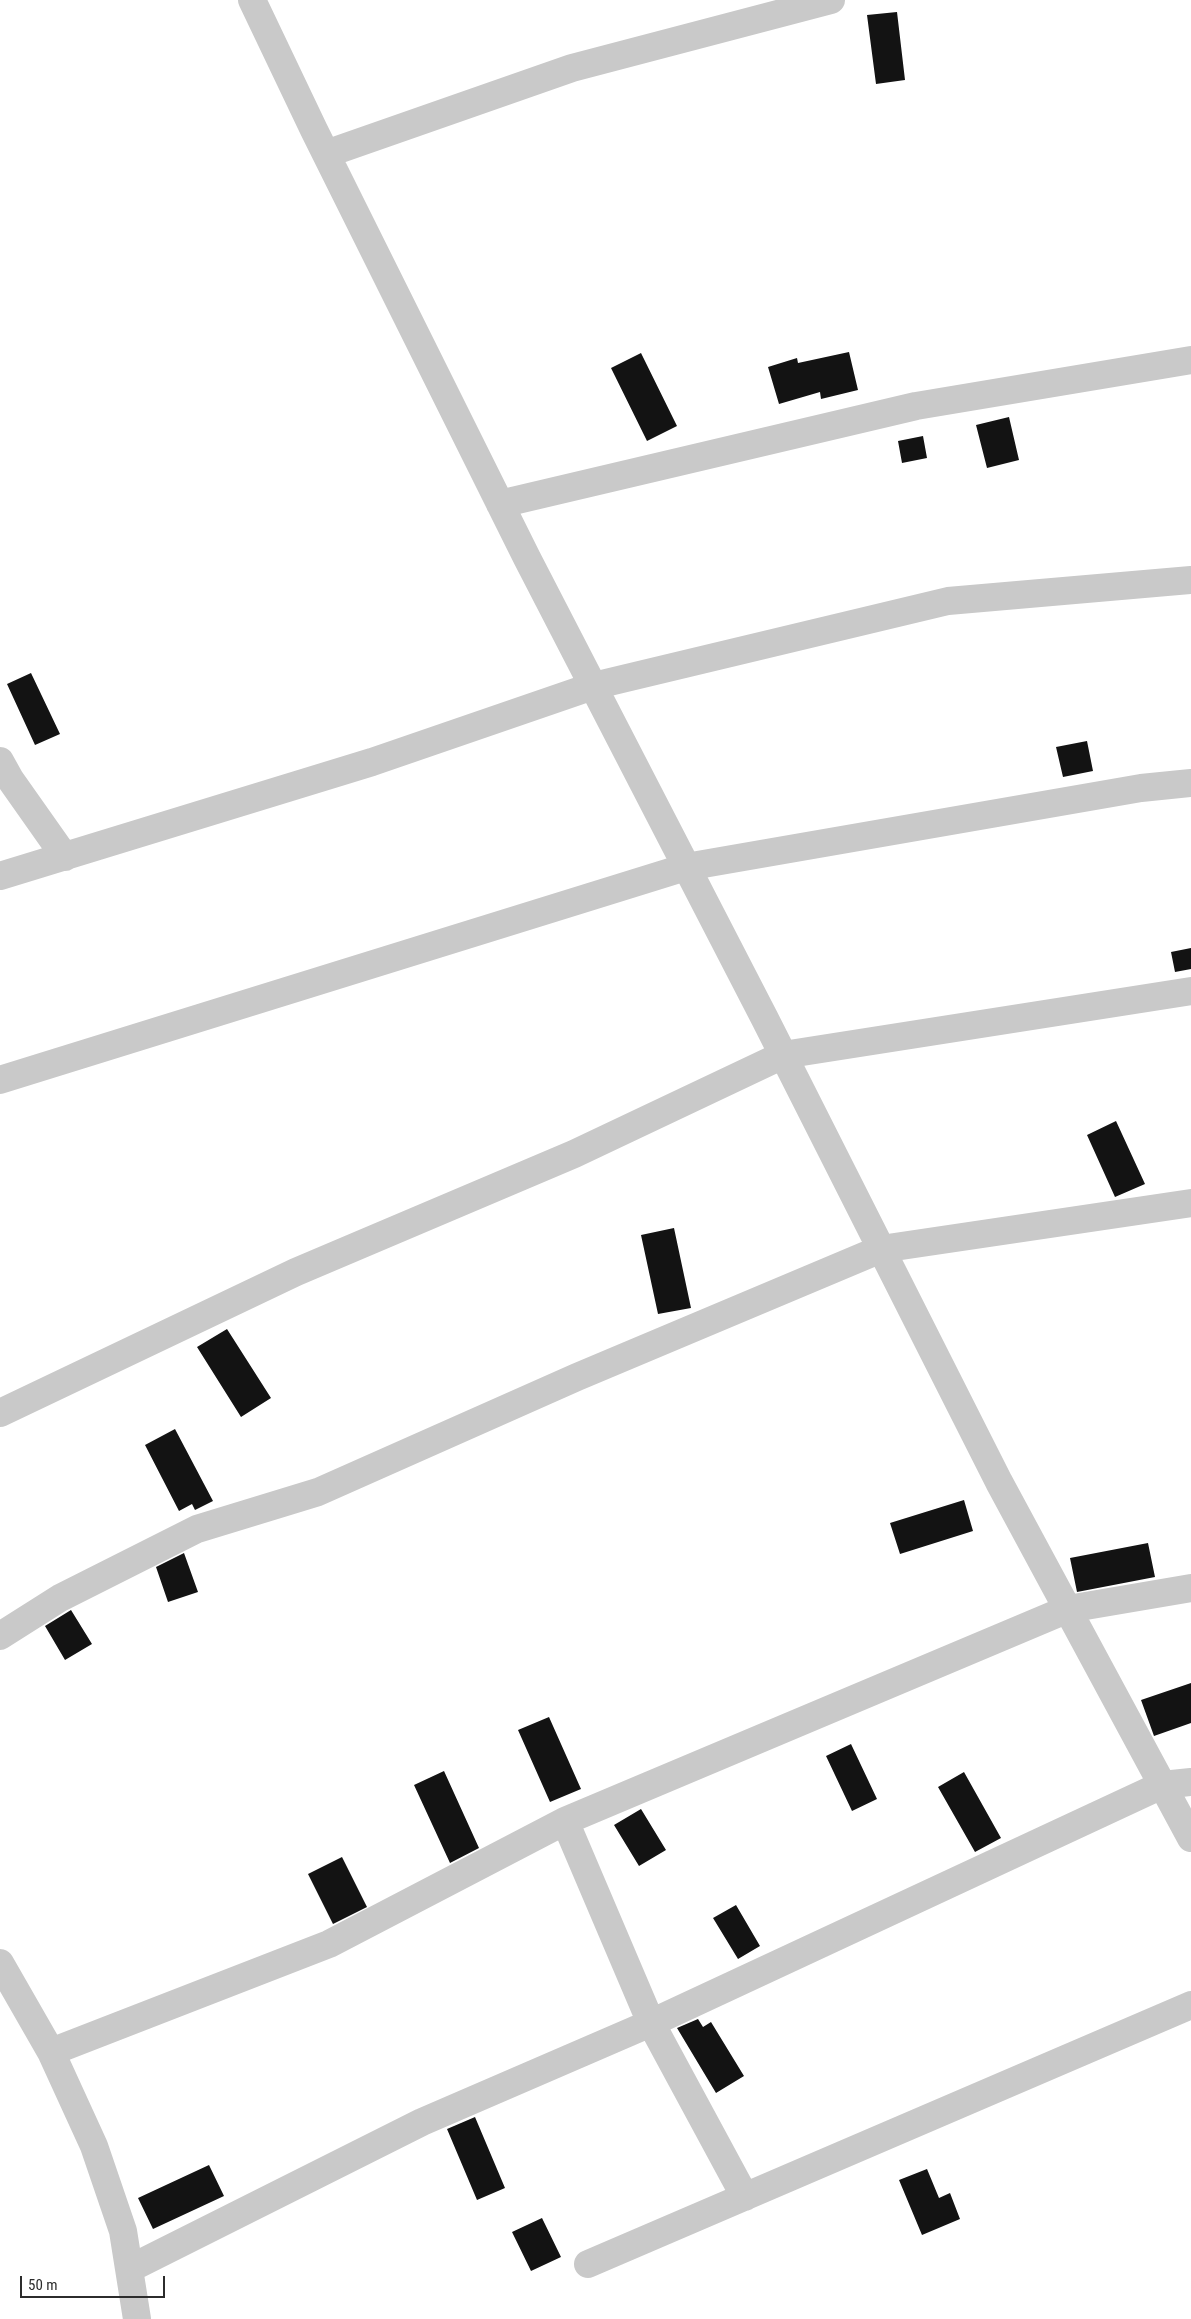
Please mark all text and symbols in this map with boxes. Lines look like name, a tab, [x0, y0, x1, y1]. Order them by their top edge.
scale bar	[22, 2266, 168, 2298]
text: 50 m	[28, 2276, 58, 2294]

